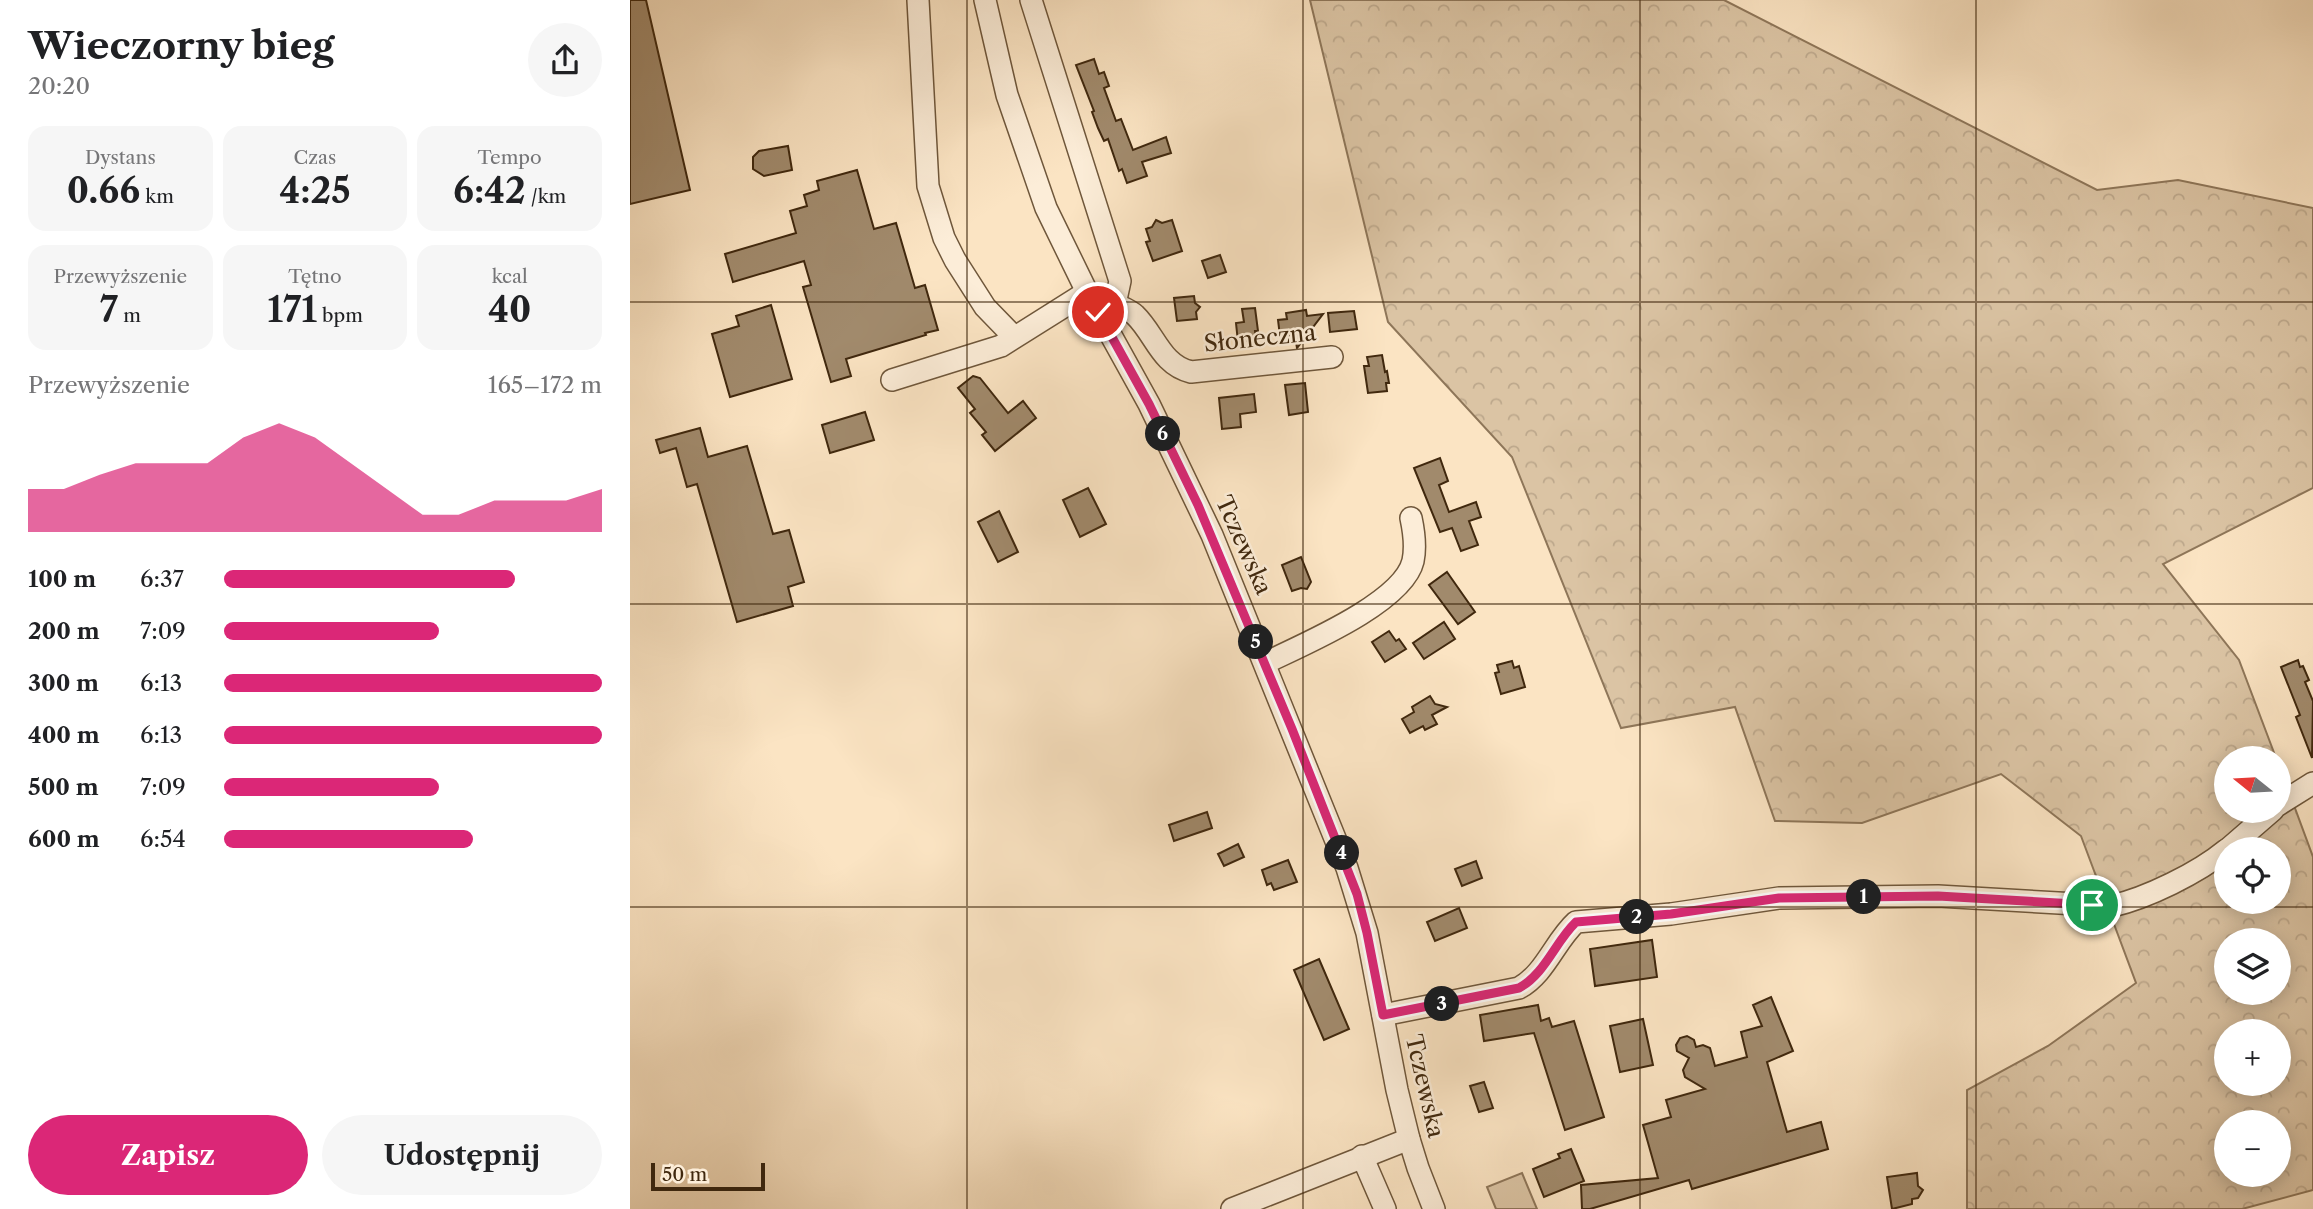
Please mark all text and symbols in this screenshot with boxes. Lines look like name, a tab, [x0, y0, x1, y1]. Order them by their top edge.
text: Wieczorny bieg	[28, 22, 335, 69]
button: share	[528, 23, 602, 97]
text: 20:20	[28, 72, 90, 100]
text: Dystans	[85, 146, 156, 169]
text: Czas	[294, 146, 336, 169]
text: Tempo	[478, 146, 542, 169]
text: 0.66	[67, 169, 140, 212]
text: 4:25	[279, 169, 351, 212]
text: 6:42	[453, 169, 526, 212]
text: km	[140, 185, 174, 208]
text: /km	[526, 185, 566, 208]
text: Przewyższenie	[53, 265, 187, 288]
text: Tętno	[288, 265, 342, 288]
text: kcal	[492, 265, 528, 288]
pin	[1068, 282, 1128, 342]
text: 7	[100, 288, 118, 331]
text: 171	[267, 288, 317, 331]
text: 40	[488, 288, 531, 331]
icon: check	[1079, 293, 1117, 331]
text: m	[118, 304, 141, 327]
text: bpm	[317, 304, 363, 327]
street label: Słoneczna	[1203, 318, 1318, 358]
text: Przewyższenie	[28, 371, 190, 399]
text: 165–172 m	[488, 371, 602, 399]
pin: 6	[1146, 416, 1180, 452]
text: 6	[1157, 422, 1168, 445]
street label: Tczewska	[1210, 491, 1278, 599]
text: 100 m	[28, 565, 96, 593]
text: 6:37	[140, 565, 184, 593]
text: 200 m	[28, 617, 100, 645]
text: 7:09	[140, 617, 186, 645]
pin: 5	[1238, 624, 1274, 660]
text: 5	[1250, 630, 1261, 653]
text: 300 m	[28, 669, 99, 697]
text: 6:13	[140, 669, 182, 697]
text: 400 m	[28, 721, 100, 749]
text: 6:13	[140, 721, 182, 749]
north arrow	[2214, 746, 2291, 822]
map controls	[2214, 746, 2291, 1187]
text: 500 m	[28, 773, 99, 801]
text: 7:09	[140, 773, 186, 801]
text: 600 m	[28, 825, 100, 853]
text: 6:54	[140, 825, 186, 853]
pin: 4	[1324, 836, 1360, 870]
button: locate	[2214, 837, 2291, 914]
text: 4	[1336, 841, 1347, 864]
pin	[2062, 875, 2122, 935]
pin: 1	[1846, 880, 1882, 914]
text: 1	[1859, 885, 1868, 908]
icon: arrive	[2073, 886, 2111, 924]
pin: 2	[1620, 900, 1654, 934]
text: 2	[1631, 905, 1642, 928]
button: layers	[2214, 928, 2291, 1005]
pin: 3	[1424, 986, 1460, 1021]
text: 3	[1436, 992, 1447, 1015]
button: +	[2214, 1019, 2291, 1096]
street label: Tczewska	[1400, 1032, 1451, 1141]
button: −	[2214, 1110, 2291, 1187]
button: Zapisz	[28, 1115, 308, 1195]
button: Udostępnij	[322, 1115, 602, 1195]
scale bar	[651, 1160, 765, 1192]
text: 50 m	[662, 1163, 707, 1186]

